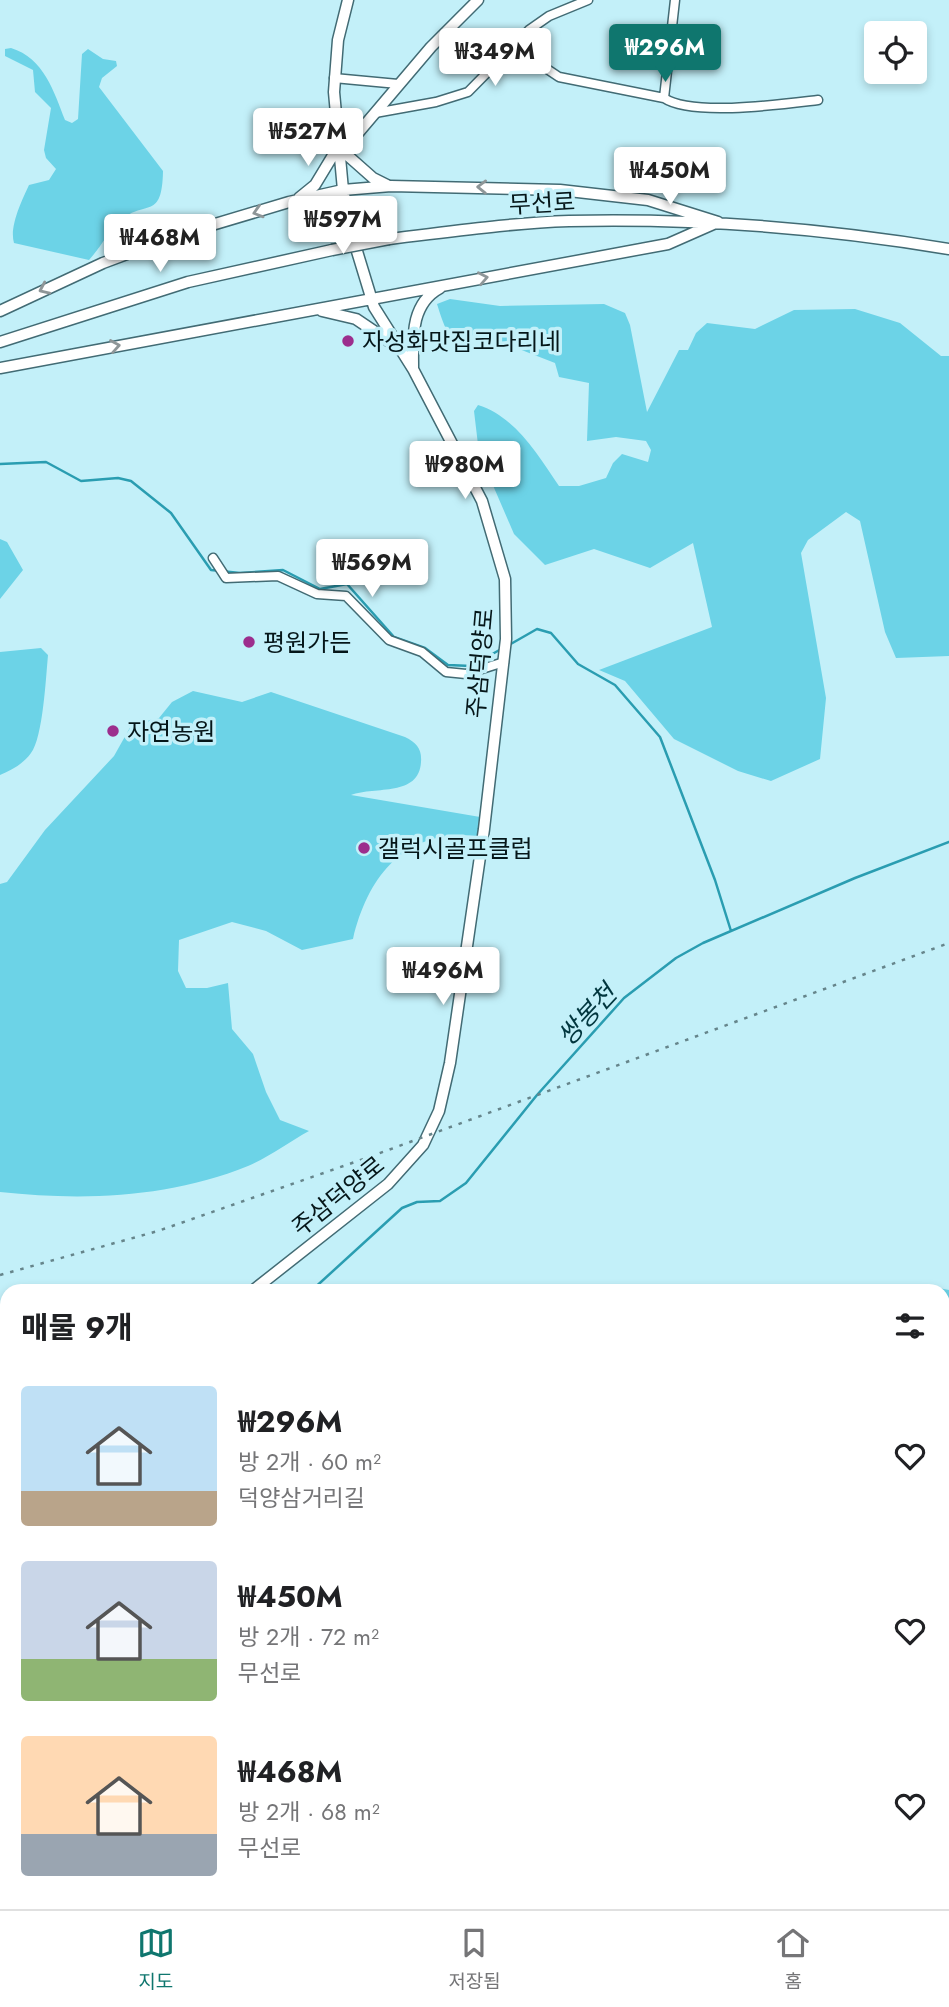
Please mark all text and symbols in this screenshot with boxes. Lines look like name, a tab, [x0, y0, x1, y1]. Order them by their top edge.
map controls	[864, 21, 927, 84]
button: locate	[864, 21, 927, 84]
pin: ₩296M	[616, 24, 714, 84]
pin: ₩349M	[446, 28, 544, 88]
text: ₩296M	[625, 30, 705, 64]
text: ₩349M	[455, 34, 535, 68]
pin: ₩527M	[259, 108, 357, 168]
text: ₩527M	[269, 114, 347, 148]
pin: ₩450M	[621, 148, 719, 207]
text: ₩450M	[630, 153, 710, 187]
one-way arrow	[476, 179, 487, 195]
street label: 무선로	[508, 184, 576, 222]
pin: ₩597M	[294, 196, 392, 256]
text: ₩597M	[304, 202, 382, 236]
one-way arrow	[252, 203, 264, 218]
pin: ₩468M	[111, 215, 209, 274]
text: ₩468M	[120, 220, 200, 254]
one-way arrow	[477, 271, 489, 286]
one-way arrow	[39, 281, 51, 295]
place label: 자성화맛집코다리네	[362, 324, 561, 359]
marker: 자성화맛집코다리네	[340, 333, 356, 349]
one-way arrow	[109, 339, 121, 354]
pin: ₩980M	[416, 442, 514, 501]
text: ₩980M	[425, 447, 505, 481]
pin: ₩569M	[323, 540, 421, 599]
text: ₩569M	[332, 545, 412, 579]
street label: 주삼덕양로	[458, 606, 502, 720]
place label: 평원가든	[263, 625, 351, 660]
marker: 평원가든	[241, 634, 257, 650]
place label: 자연농원	[127, 714, 215, 749]
marker: 자연농원	[105, 723, 121, 739]
place label: 갤럭시골프클럽	[378, 831, 533, 866]
marker: 갤럭시골프클럽	[356, 840, 372, 856]
pin: ₩496M	[394, 948, 492, 1007]
text: ₩496M	[403, 953, 483, 987]
water label: 쌍봉천	[549, 974, 627, 1054]
street label: 주삼덕양로	[284, 1148, 392, 1244]
text: 매물 9개	[21, 1306, 133, 1349]
icon: filters	[891, 1307, 929, 1345]
text: ₩296M	[238, 1400, 342, 1443]
icon: home	[77, 1414, 161, 1498]
icon: heart	[891, 1437, 929, 1475]
text: 방 2개 · 60 m²	[238, 1445, 381, 1479]
text: 덕양삼거리길	[238, 1481, 365, 1515]
text: ₩450M	[238, 1575, 343, 1618]
icon: home	[77, 1589, 161, 1673]
icon: heart	[891, 1612, 929, 1650]
text: 방 2개 · 72 m²	[238, 1620, 379, 1654]
text: 무선로	[238, 1656, 301, 1690]
text: ₩468M	[238, 1750, 342, 1793]
icon: home	[77, 1764, 161, 1848]
icon: heart	[891, 1787, 929, 1825]
text: 방 2개 · 68 m²	[238, 1795, 380, 1829]
text: 무선로	[238, 1831, 301, 1865]
tab: 지도	[137, 1924, 175, 1995]
tab: 저장됨	[448, 1924, 501, 1995]
tab: 홈	[774, 1924, 812, 1995]

